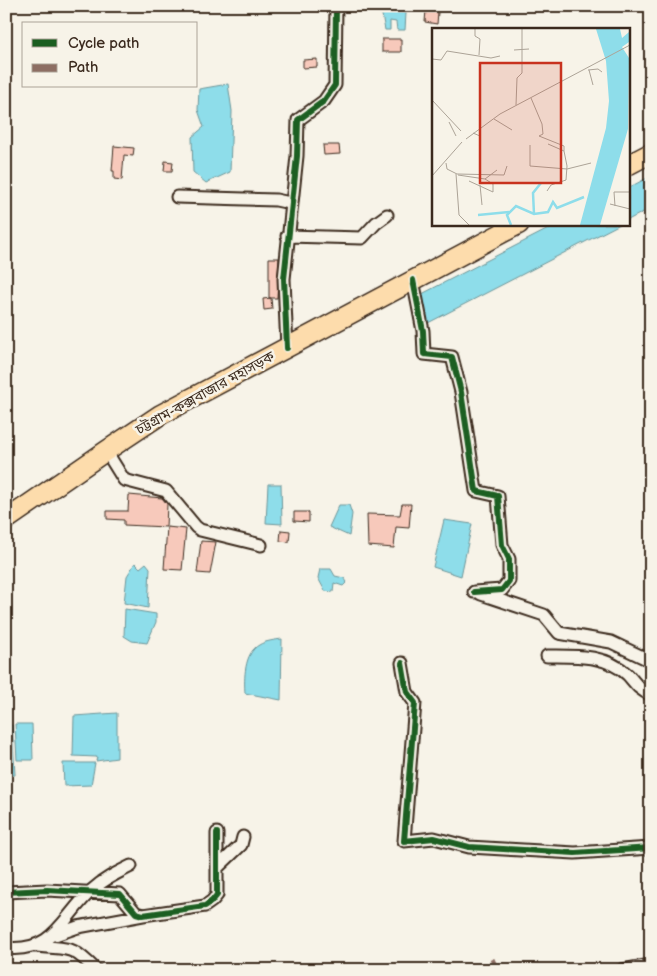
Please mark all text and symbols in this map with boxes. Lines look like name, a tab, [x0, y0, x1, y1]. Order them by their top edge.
legend	[22, 22, 198, 88]
inset map	[432, 28, 630, 225]
text: Cycle path	[68, 34, 139, 53]
text: Path	[68, 58, 98, 77]
street label: চট্টগ্রাম-কক্সবাজার মহাসড়ক	[132, 347, 278, 439]

